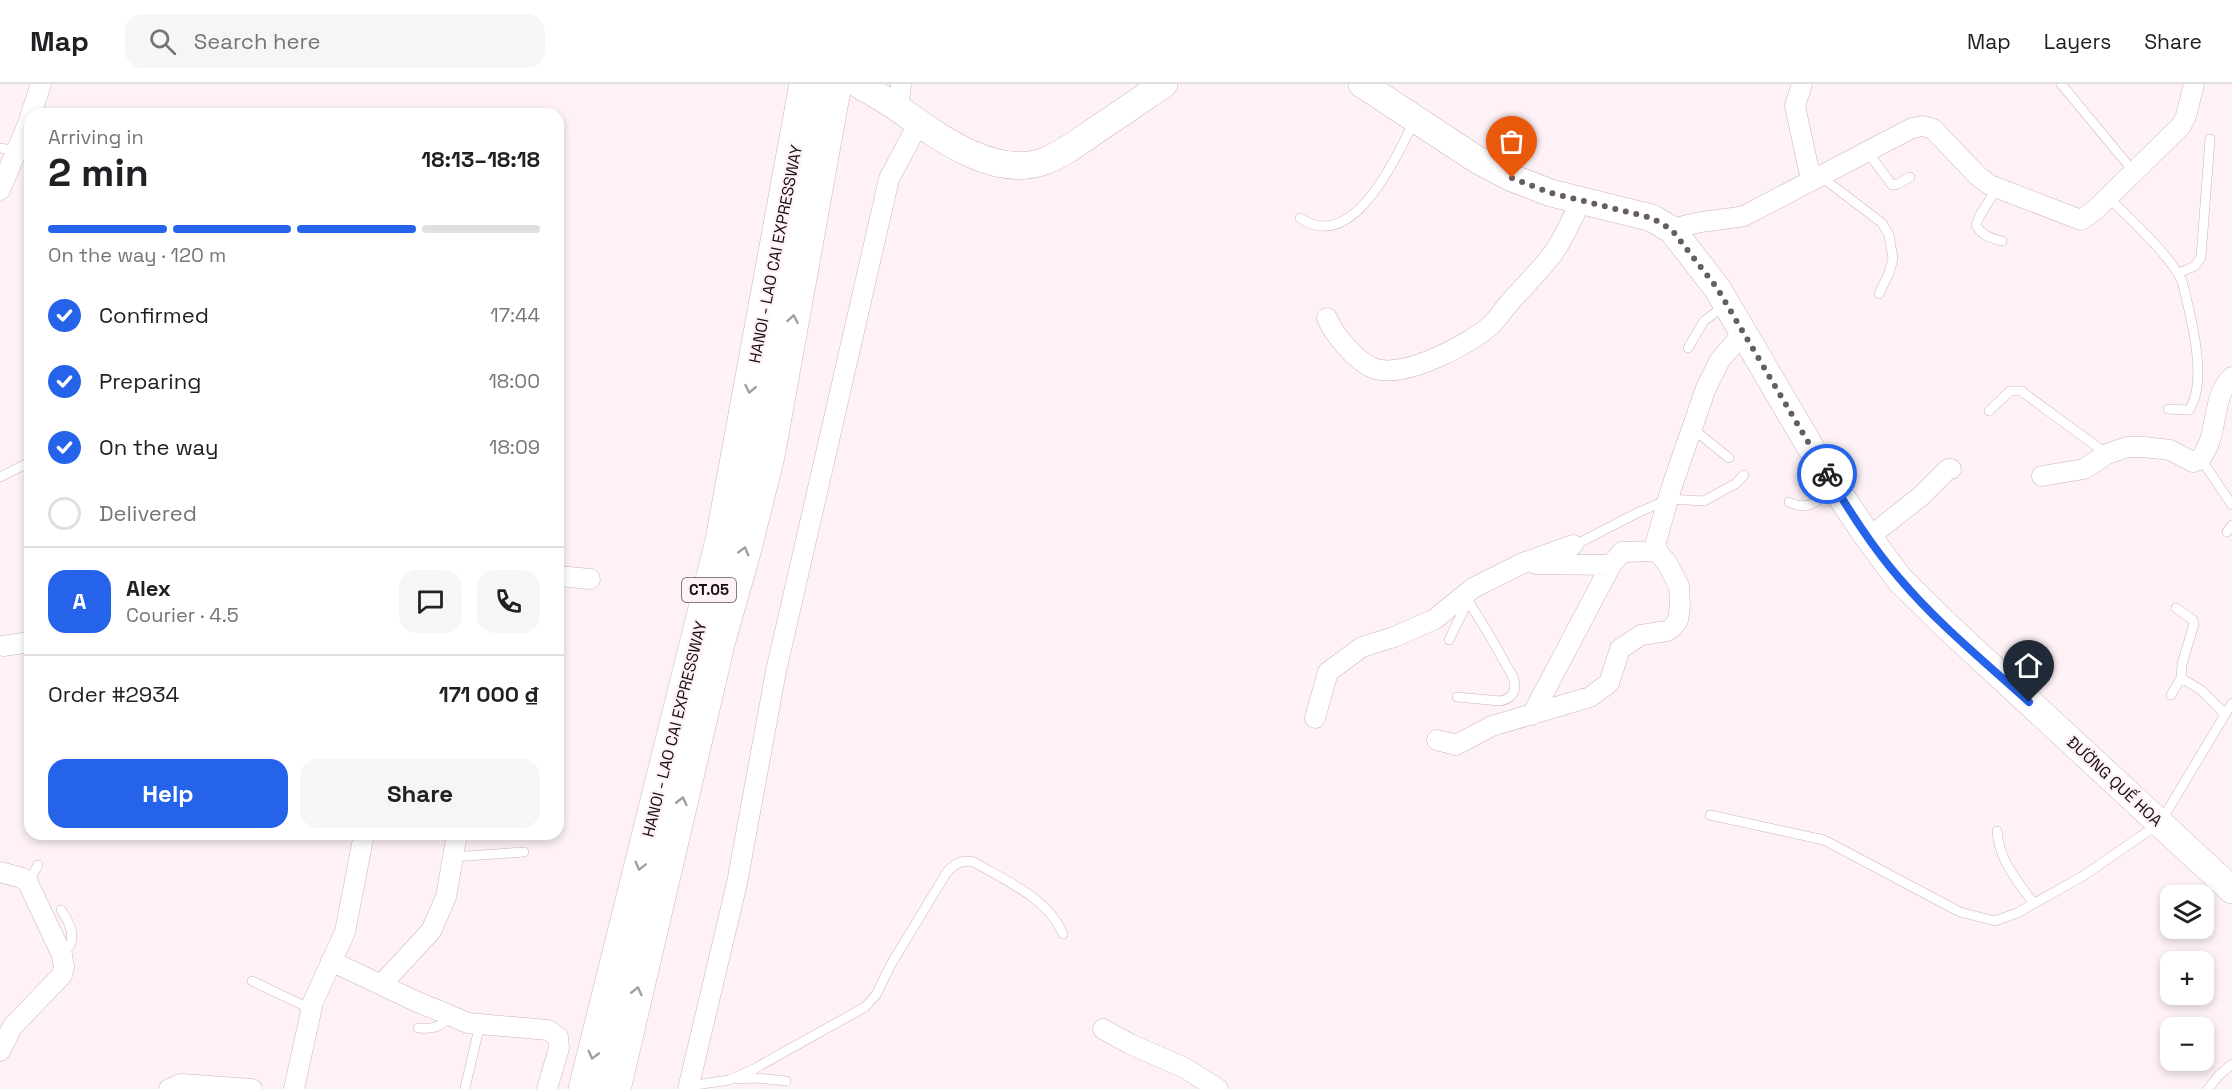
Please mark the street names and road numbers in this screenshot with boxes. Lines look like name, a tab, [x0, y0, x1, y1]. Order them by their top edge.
street label: HANOI - LAO CAI EXPRESSWAY	[744, 143, 807, 365]
road number: CT.05	[682, 578, 736, 602]
street label: HANOI - LAO CAI EXPRESSWAY	[637, 619, 712, 839]
street label: ĐƯỜNG QUẾ HOA	[2062, 732, 2167, 831]

